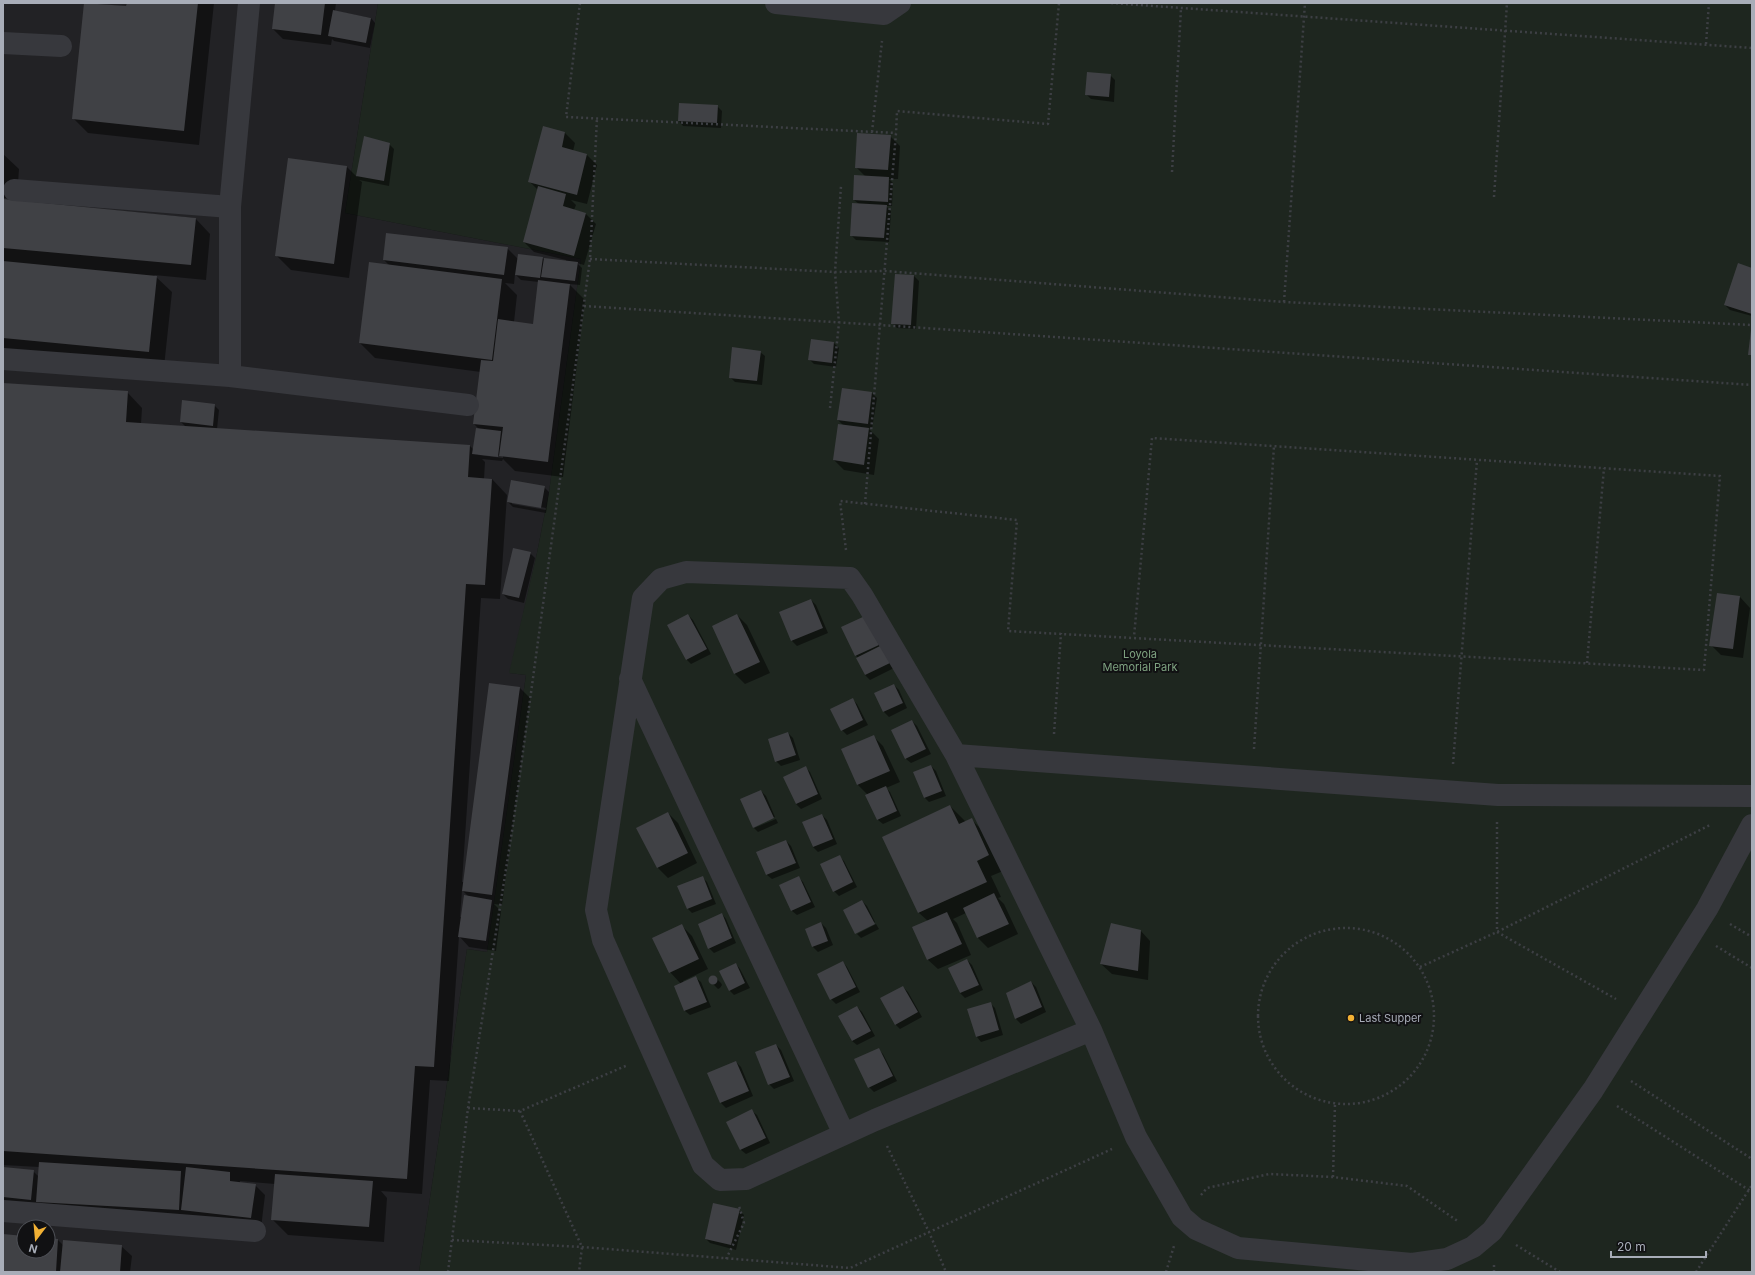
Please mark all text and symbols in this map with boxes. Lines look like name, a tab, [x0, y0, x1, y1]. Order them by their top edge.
park label: Loyola Memorial Park	[1102, 647, 1178, 674]
place label: Last Supper	[1359, 1011, 1421, 1025]
marker: Last Supper	[1346, 1013, 1356, 1023]
north arrow	[16, 1219, 56, 1259]
scale bar	[1611, 1233, 1706, 1259]
text: 20 m	[1617, 1239, 1646, 1254]
text: N	[27, 1241, 39, 1256]

